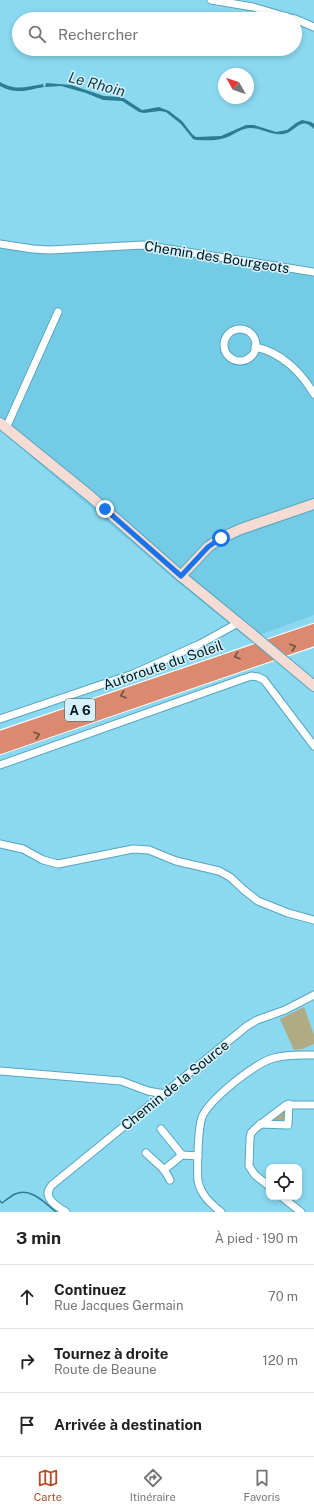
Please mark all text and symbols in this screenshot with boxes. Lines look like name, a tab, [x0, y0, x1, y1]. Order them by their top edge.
search box	[12, 12, 302, 56]
icon: search	[26, 23, 48, 45]
text: Rechercher	[58, 26, 138, 43]
water label: Le Rhoin	[67, 68, 127, 100]
north arrow	[218, 68, 254, 104]
street label: Chemin des Bourgeots	[143, 238, 291, 276]
route end	[96, 500, 114, 518]
route start	[212, 529, 230, 547]
street label: Autoroute du Soleil	[101, 637, 225, 693]
one-way arrow	[290, 643, 297, 652]
one-way arrow	[234, 651, 241, 660]
one-way arrow	[120, 690, 127, 699]
road number: A 6	[65, 699, 95, 721]
one-way arrow	[33, 731, 40, 740]
street label: Chemin de la Source	[118, 1037, 232, 1133]
map controls	[266, 1164, 302, 1200]
button: locate	[266, 1164, 302, 1200]
text: 3 min	[16, 1228, 61, 1248]
text: À pied · 190 m	[215, 1231, 298, 1246]
text: Continuez	[54, 1281, 126, 1298]
icon: ahead	[16, 1286, 38, 1308]
text: 70 m	[268, 1289, 298, 1304]
text: Rue Jacques Germain	[54, 1298, 183, 1313]
text: Tournez à droite	[54, 1345, 168, 1362]
icon: right	[16, 1350, 38, 1372]
text: 120 m	[263, 1353, 298, 1368]
text: Route de Beaune	[54, 1362, 157, 1377]
icon: arrive	[16, 1414, 38, 1436]
text: Arrivée à destination	[54, 1416, 202, 1433]
tab: Carte	[34, 1467, 62, 1503]
tab: Itinéraire	[130, 1467, 176, 1503]
tab: Favoris	[244, 1467, 280, 1503]

